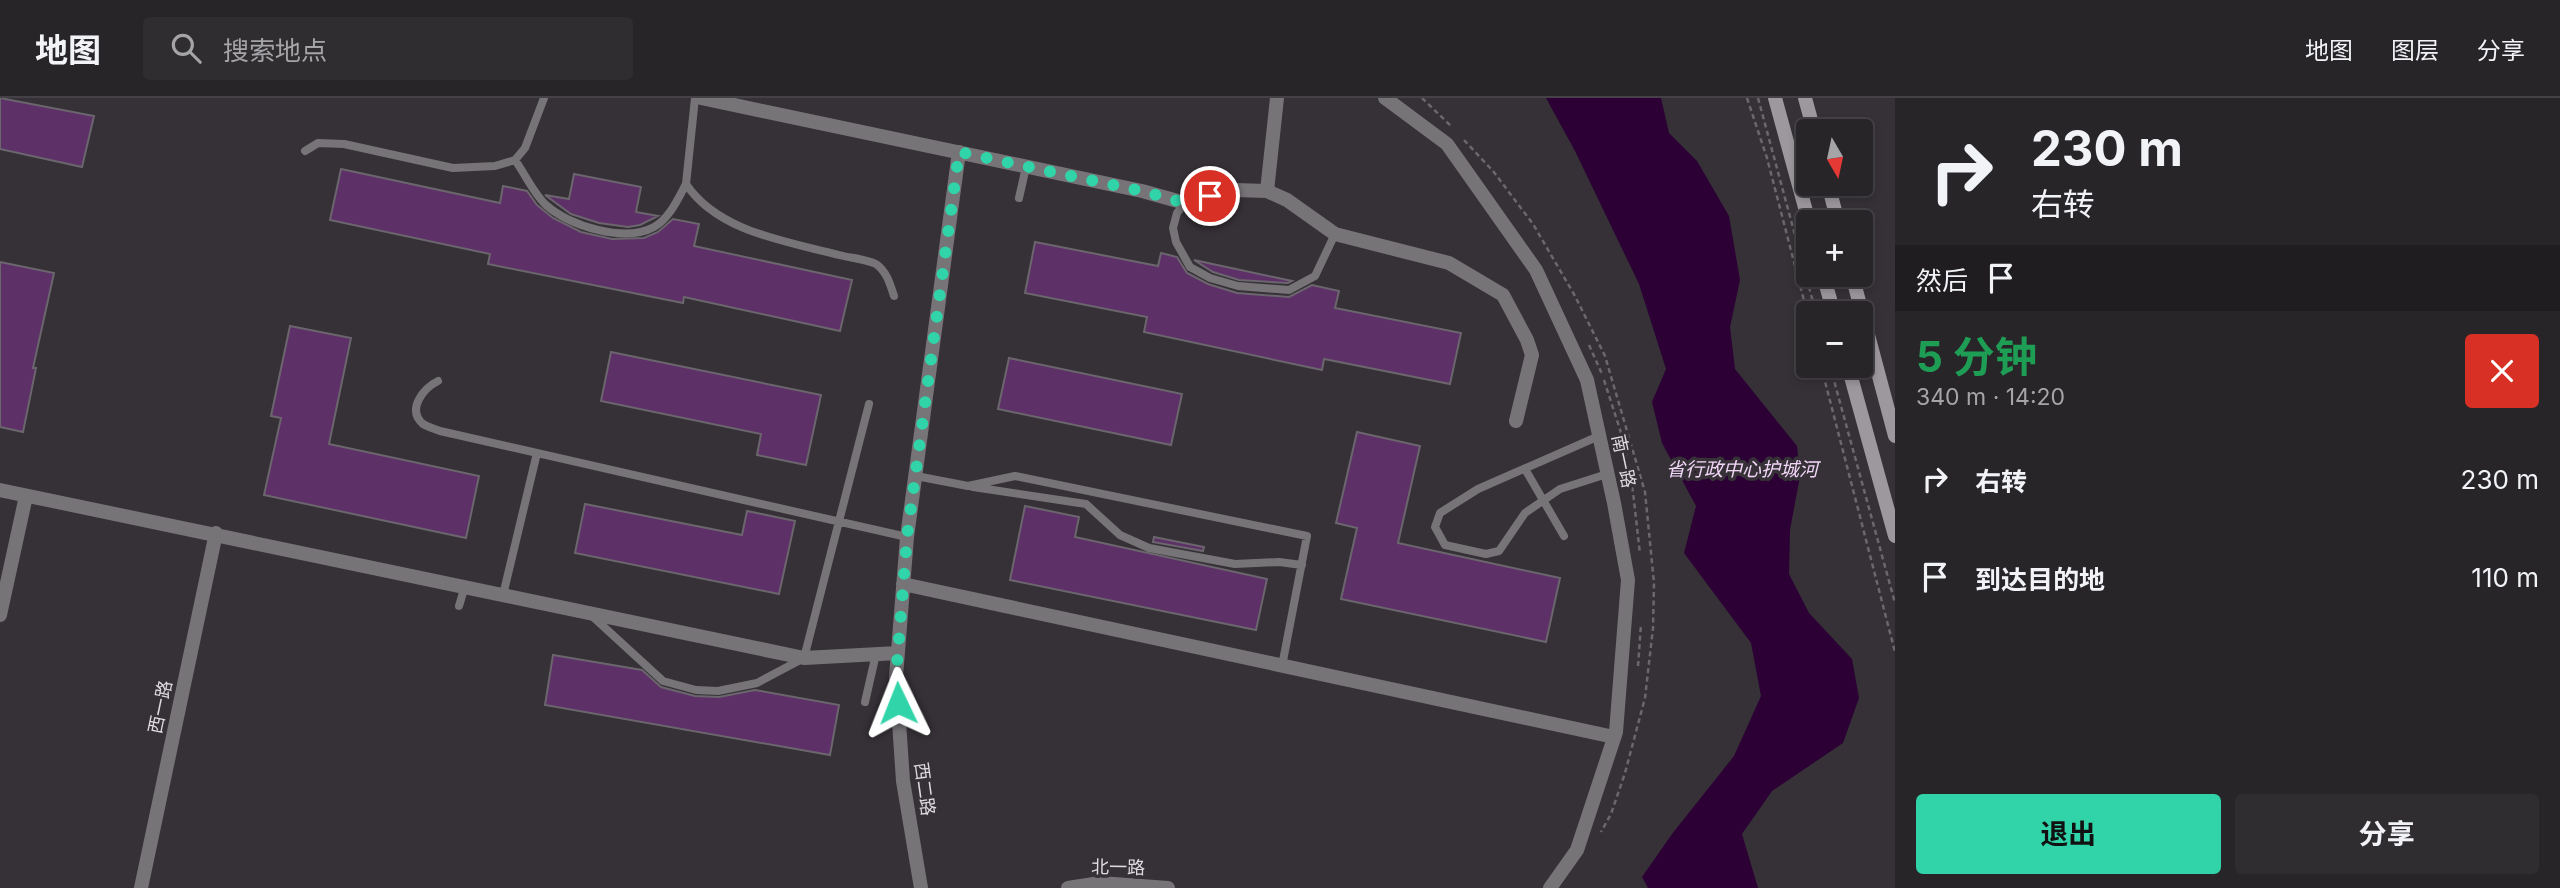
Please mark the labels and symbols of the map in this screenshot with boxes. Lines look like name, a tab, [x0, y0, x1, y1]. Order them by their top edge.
north arrow	[1796, 119, 1872, 196]
pin	[1180, 166, 1240, 226]
street label: 南一路	[1608, 432, 1640, 490]
water label: 省行政中心护城河	[1666, 458, 1822, 481]
position arrow	[861, 666, 935, 740]
street label: 西一路	[144, 678, 176, 736]
street label: 西二路	[911, 761, 939, 817]
street label: 北一路	[1091, 856, 1145, 878]

